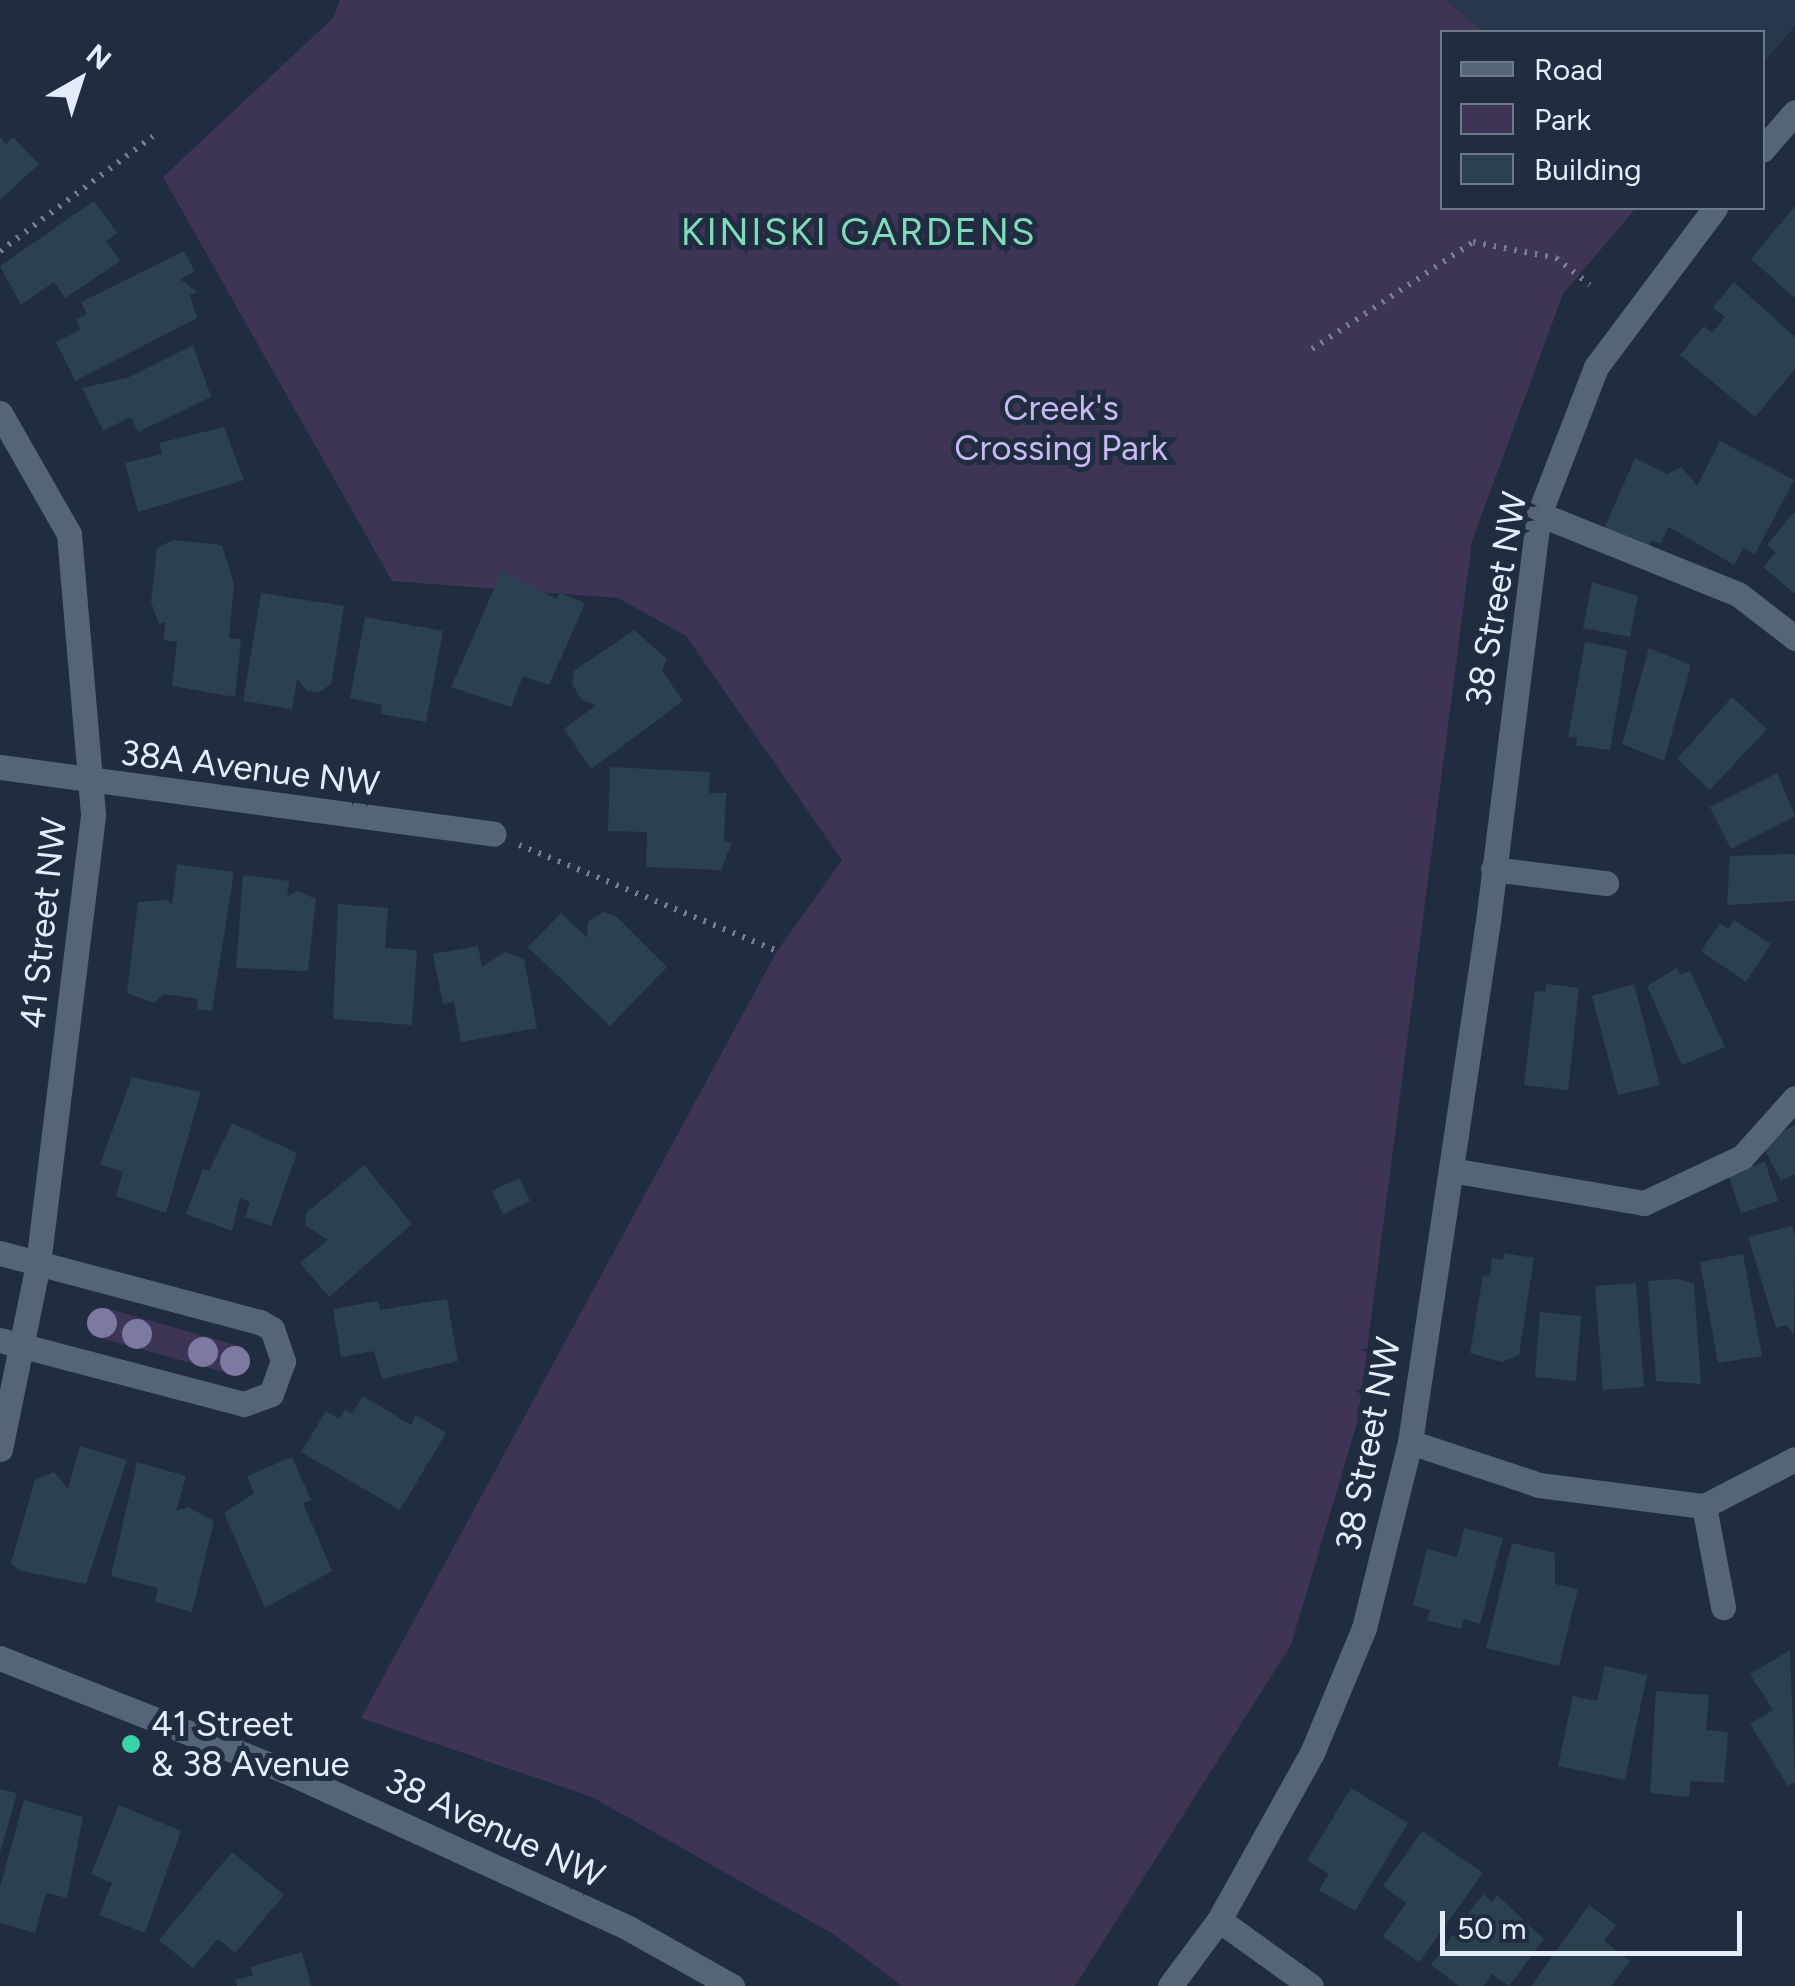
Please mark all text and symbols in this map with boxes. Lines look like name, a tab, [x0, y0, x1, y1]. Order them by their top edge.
north arrow	[30, 30, 130, 130]
legend	[1440, 30, 1765, 210]
text: N	[80, 37, 118, 77]
text: Road	[1534, 51, 1603, 88]
text: Park	[1534, 101, 1591, 138]
text: Building	[1534, 151, 1642, 188]
district label: KINISKI GARDENS	[681, 210, 1037, 256]
park label: Creek's Crossing Park	[954, 387, 1168, 469]
street label: 38 Street NW	[1457, 489, 1535, 709]
street label: 38A Avenue NW	[118, 731, 382, 805]
street label: 41 Street NW	[11, 815, 75, 1031]
street label: 38 Street NW	[1327, 1334, 1409, 1554]
place label: 41 Street & 38 Avenue	[151, 1703, 350, 1785]
marker: 41 Street & 38 Avenue	[120, 1733, 142, 1755]
street label: 38 Avenue NW	[379, 1759, 611, 1897]
scale bar	[1445, 1891, 1748, 1953]
text: 50 m	[1457, 1910, 1526, 1947]

